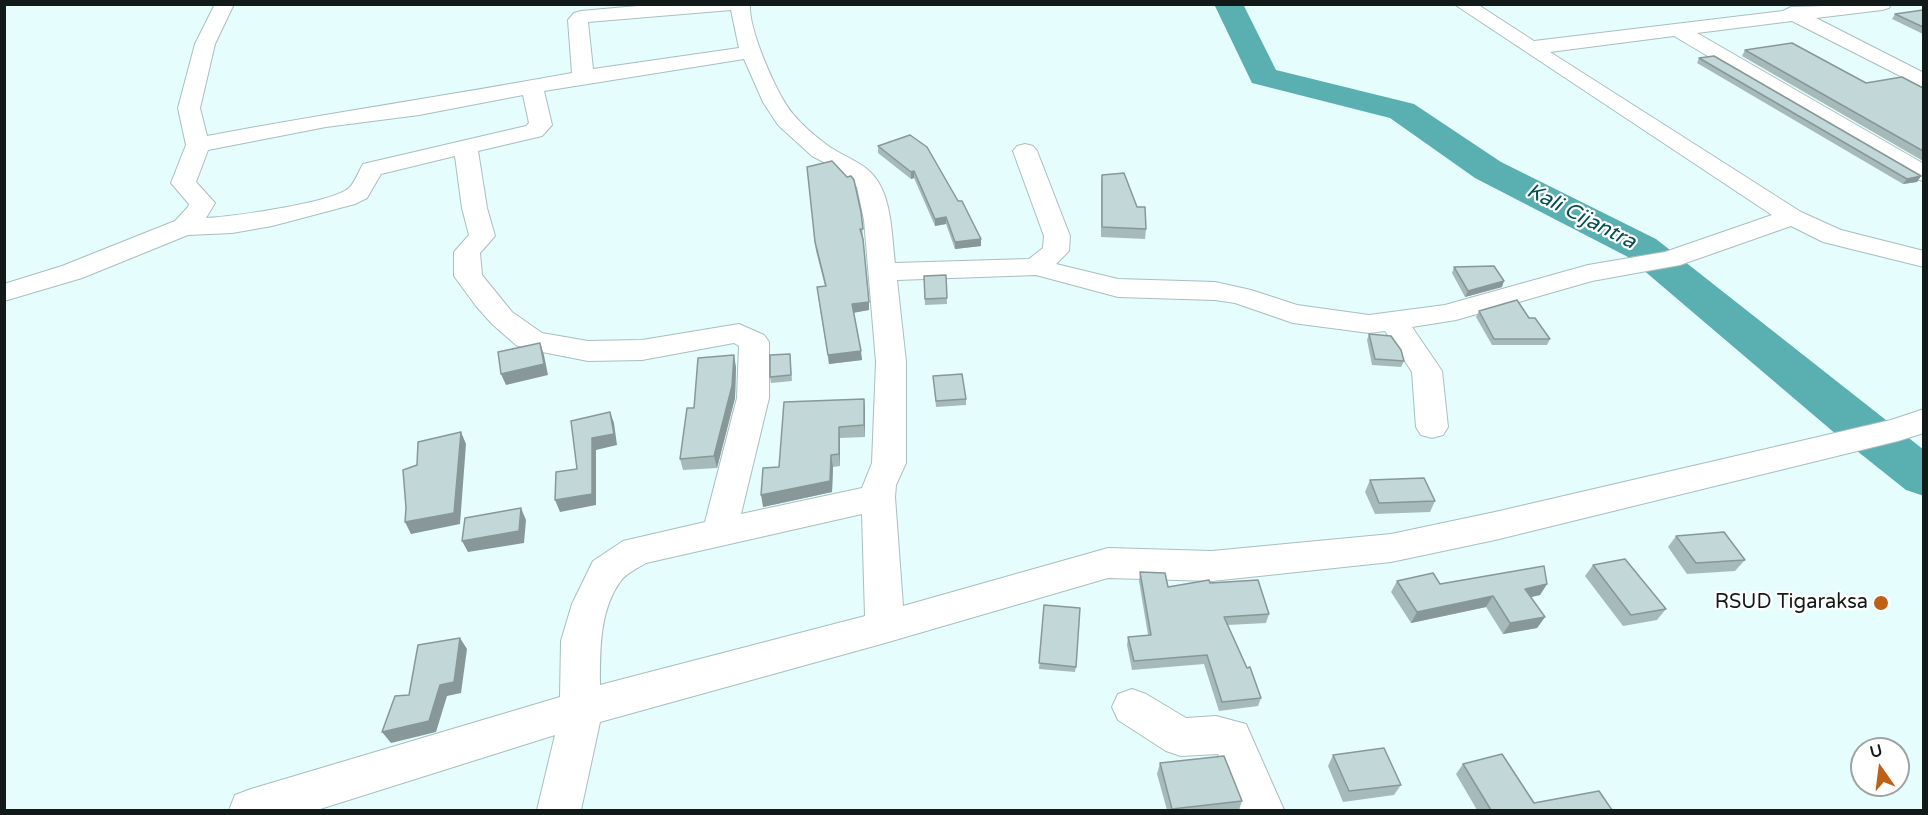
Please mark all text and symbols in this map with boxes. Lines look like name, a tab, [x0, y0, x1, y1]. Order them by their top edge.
water label: Kali Cijantra	[1522, 179, 1640, 255]
place label: RSUD Tigaraksa	[1715, 591, 1868, 615]
marker: RSUD Tigaraksa	[1872, 594, 1890, 612]
north arrow	[1850, 737, 1910, 797]
text: U	[1868, 740, 1884, 763]

